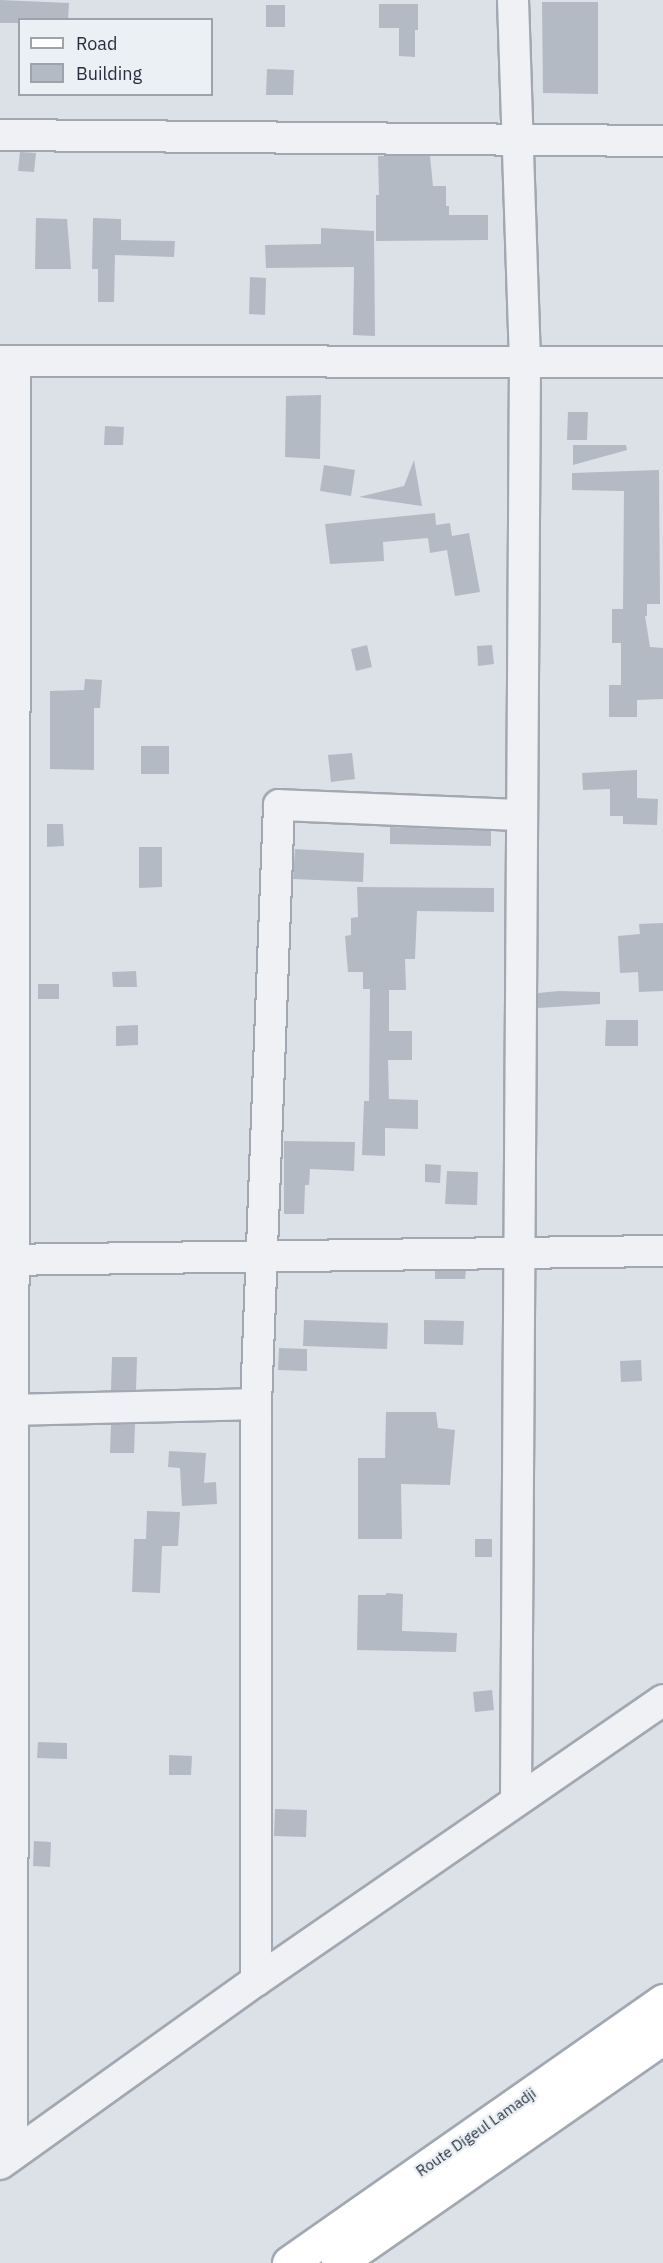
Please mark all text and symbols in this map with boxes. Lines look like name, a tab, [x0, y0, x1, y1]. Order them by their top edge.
legend	[18, 18, 213, 96]
text: Road	[76, 32, 117, 55]
text: Building	[76, 62, 142, 85]
street label: Route Digeul Lamadji	[413, 2084, 539, 2180]

